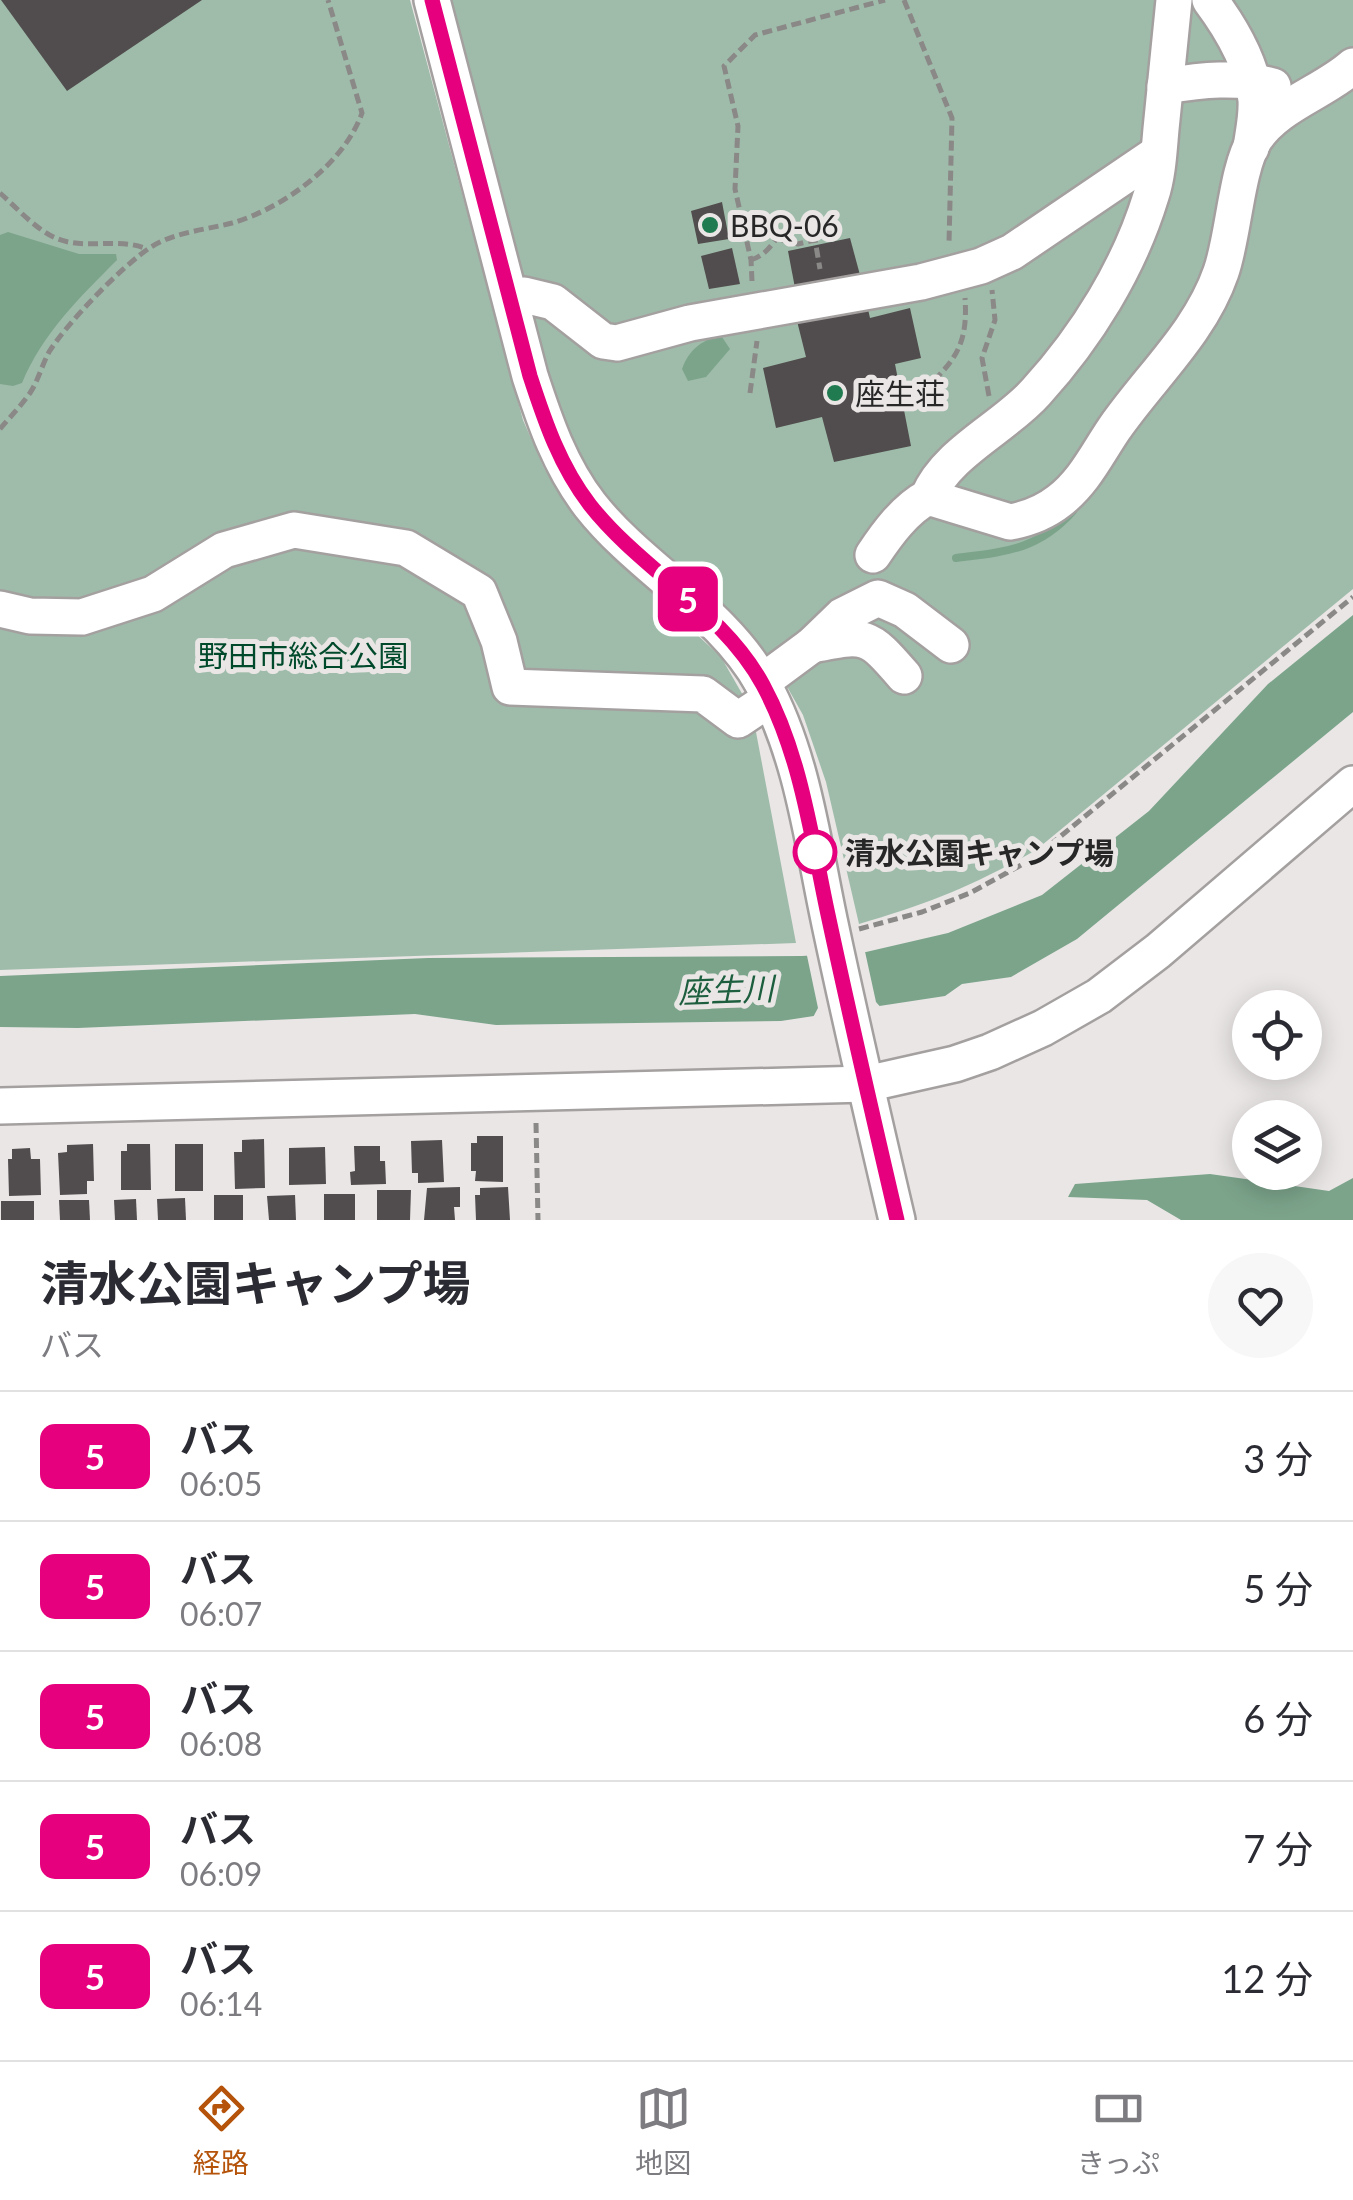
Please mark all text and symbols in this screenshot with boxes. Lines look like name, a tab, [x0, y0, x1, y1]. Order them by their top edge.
place label: BBQ-06	[730, 207, 839, 243]
marker: BBQ-06	[699, 214, 721, 236]
place label: 座生荘	[855, 375, 945, 411]
marker: 座生荘	[824, 382, 846, 404]
line badge: 5	[656, 566, 720, 632]
text: 5	[678, 578, 698, 620]
park label: 野田市総合公園	[198, 637, 408, 673]
marker: 清水公園キャンプ場	[794, 831, 836, 873]
place label: 清水公園キャンプ場	[845, 834, 1114, 870]
water label: 座生川	[677, 968, 778, 1010]
map controls	[1232, 990, 1322, 1190]
button: locate	[1232, 990, 1322, 1080]
button: layers	[1232, 1100, 1322, 1190]
button: heart	[1208, 1253, 1313, 1358]
text: 清水公園キャンプ場	[40, 1254, 471, 1311]
text: バス	[40, 1325, 104, 1364]
text: バス	[180, 1415, 256, 1461]
text: 5	[85, 1435, 105, 1477]
text: 3 分	[1243, 1435, 1313, 1481]
text: 06:05	[180, 1464, 262, 1503]
text: バス	[180, 1545, 256, 1591]
text: 5	[85, 1565, 105, 1607]
text: 5 分	[1243, 1565, 1313, 1611]
text: 06:07	[180, 1594, 262, 1633]
text: バス	[180, 1675, 256, 1721]
text: 5	[85, 1695, 105, 1737]
text: 6 分	[1243, 1695, 1313, 1741]
text: 06:08	[180, 1724, 262, 1763]
text: バス	[180, 1805, 256, 1851]
text: 5	[85, 1825, 105, 1867]
text: 7 分	[1243, 1825, 1313, 1871]
text: 06:09	[180, 1854, 262, 1893]
text: バス	[180, 1935, 256, 1981]
text: 5	[85, 1955, 105, 1997]
text: 12 分	[1221, 1955, 1313, 2001]
text: 06:14	[180, 1984, 262, 2023]
tab: 経路	[193, 2081, 249, 2181]
tab: 地図	[635, 2081, 691, 2181]
tab: きっぷ	[1077, 2081, 1160, 2181]

